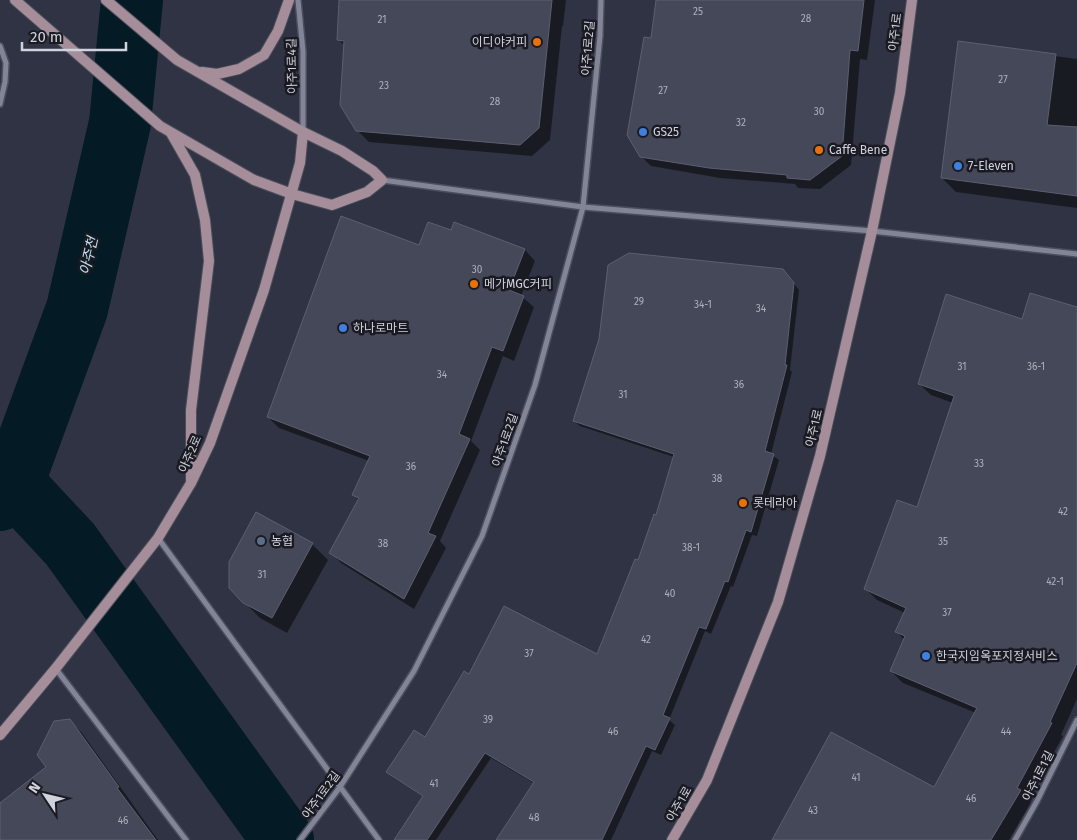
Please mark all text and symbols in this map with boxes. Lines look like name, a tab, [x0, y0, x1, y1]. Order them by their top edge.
house number: 25	[693, 6, 703, 18]
street label: 아주1로	[886, 12, 904, 52]
house number: 28	[801, 13, 812, 25]
house number: 21	[377, 14, 387, 26]
scale bar	[22, 20, 126, 52]
street label: 아주1로2길	[579, 20, 597, 76]
text: 20 m	[30, 28, 63, 46]
place label: 이디야커피	[472, 35, 527, 49]
marker: 이디야커피	[531, 36, 543, 48]
street label: 아주1로4길	[285, 38, 299, 94]
house number: 27	[998, 74, 1008, 86]
house number: 23	[379, 80, 389, 92]
house number: 27	[658, 85, 668, 97]
house number: 28	[490, 96, 501, 108]
house number: 30	[814, 106, 825, 118]
house number: 32	[736, 117, 746, 129]
place label: GS25	[653, 125, 679, 139]
marker: GS25	[637, 126, 649, 138]
place label: Caffe Bene	[829, 143, 887, 157]
marker: Caffe Bene	[813, 144, 825, 156]
place label: 7-Eleven	[968, 159, 1014, 173]
marker: 7-Eleven	[952, 160, 964, 172]
water label: 아주천	[76, 234, 102, 277]
house number: 30	[472, 264, 483, 276]
place label: 메가MGC커피	[484, 277, 552, 291]
marker: 메가MGC커피	[468, 278, 480, 290]
house number: 29	[634, 296, 644, 308]
house number: 34-1	[694, 299, 712, 311]
house number: 34	[756, 303, 767, 315]
place label: 하나로마트	[353, 321, 408, 335]
marker: 하나로마트	[337, 322, 349, 334]
house number: 31	[957, 361, 967, 373]
house number: 36-1	[1027, 361, 1045, 373]
house number: 34	[437, 369, 448, 381]
house number: 36	[734, 379, 744, 391]
house number: 31	[618, 389, 628, 401]
street label: 아주1로	[803, 408, 825, 448]
street label: 아주1로2길	[489, 412, 521, 468]
street label: 아주2로	[176, 433, 204, 475]
house number: 33	[974, 458, 984, 470]
house number: 36	[406, 461, 416, 473]
house number: 38	[712, 473, 723, 485]
place label: 롯테라아	[753, 496, 797, 510]
marker: 롯테라아	[737, 497, 749, 509]
house number: 42	[1058, 506, 1068, 518]
place label: 농협	[271, 534, 293, 548]
marker: 농협	[255, 535, 267, 547]
house number: 35	[938, 536, 948, 548]
house number: 38	[378, 538, 389, 550]
house number: 38-1	[682, 542, 700, 554]
house number: 31	[257, 569, 267, 581]
house number: 42-1	[1046, 576, 1064, 588]
house number: 40	[665, 588, 676, 600]
house number: 37	[942, 607, 952, 619]
house number: 42	[641, 634, 651, 646]
house number: 37	[524, 648, 534, 660]
place label: 한국지임옥포지정서비스	[936, 649, 1057, 663]
marker: 한국지임옥포지정서비스	[920, 650, 932, 662]
house number: 39	[483, 714, 493, 726]
house number: 46	[608, 726, 618, 738]
house number: 44	[1001, 726, 1012, 738]
street label: 아주1로1길	[1019, 749, 1057, 803]
street label: 아주1로2길	[299, 769, 343, 821]
north arrow	[20, 770, 70, 820]
house number: 41	[851, 772, 861, 784]
house number: 41	[429, 778, 439, 790]
text: N	[25, 779, 44, 797]
street label: 아주1로	[663, 784, 695, 824]
house number: 46	[966, 793, 976, 805]
house number: 43	[808, 805, 818, 817]
house number: 48	[529, 812, 540, 824]
house number: 46	[118, 815, 128, 827]

